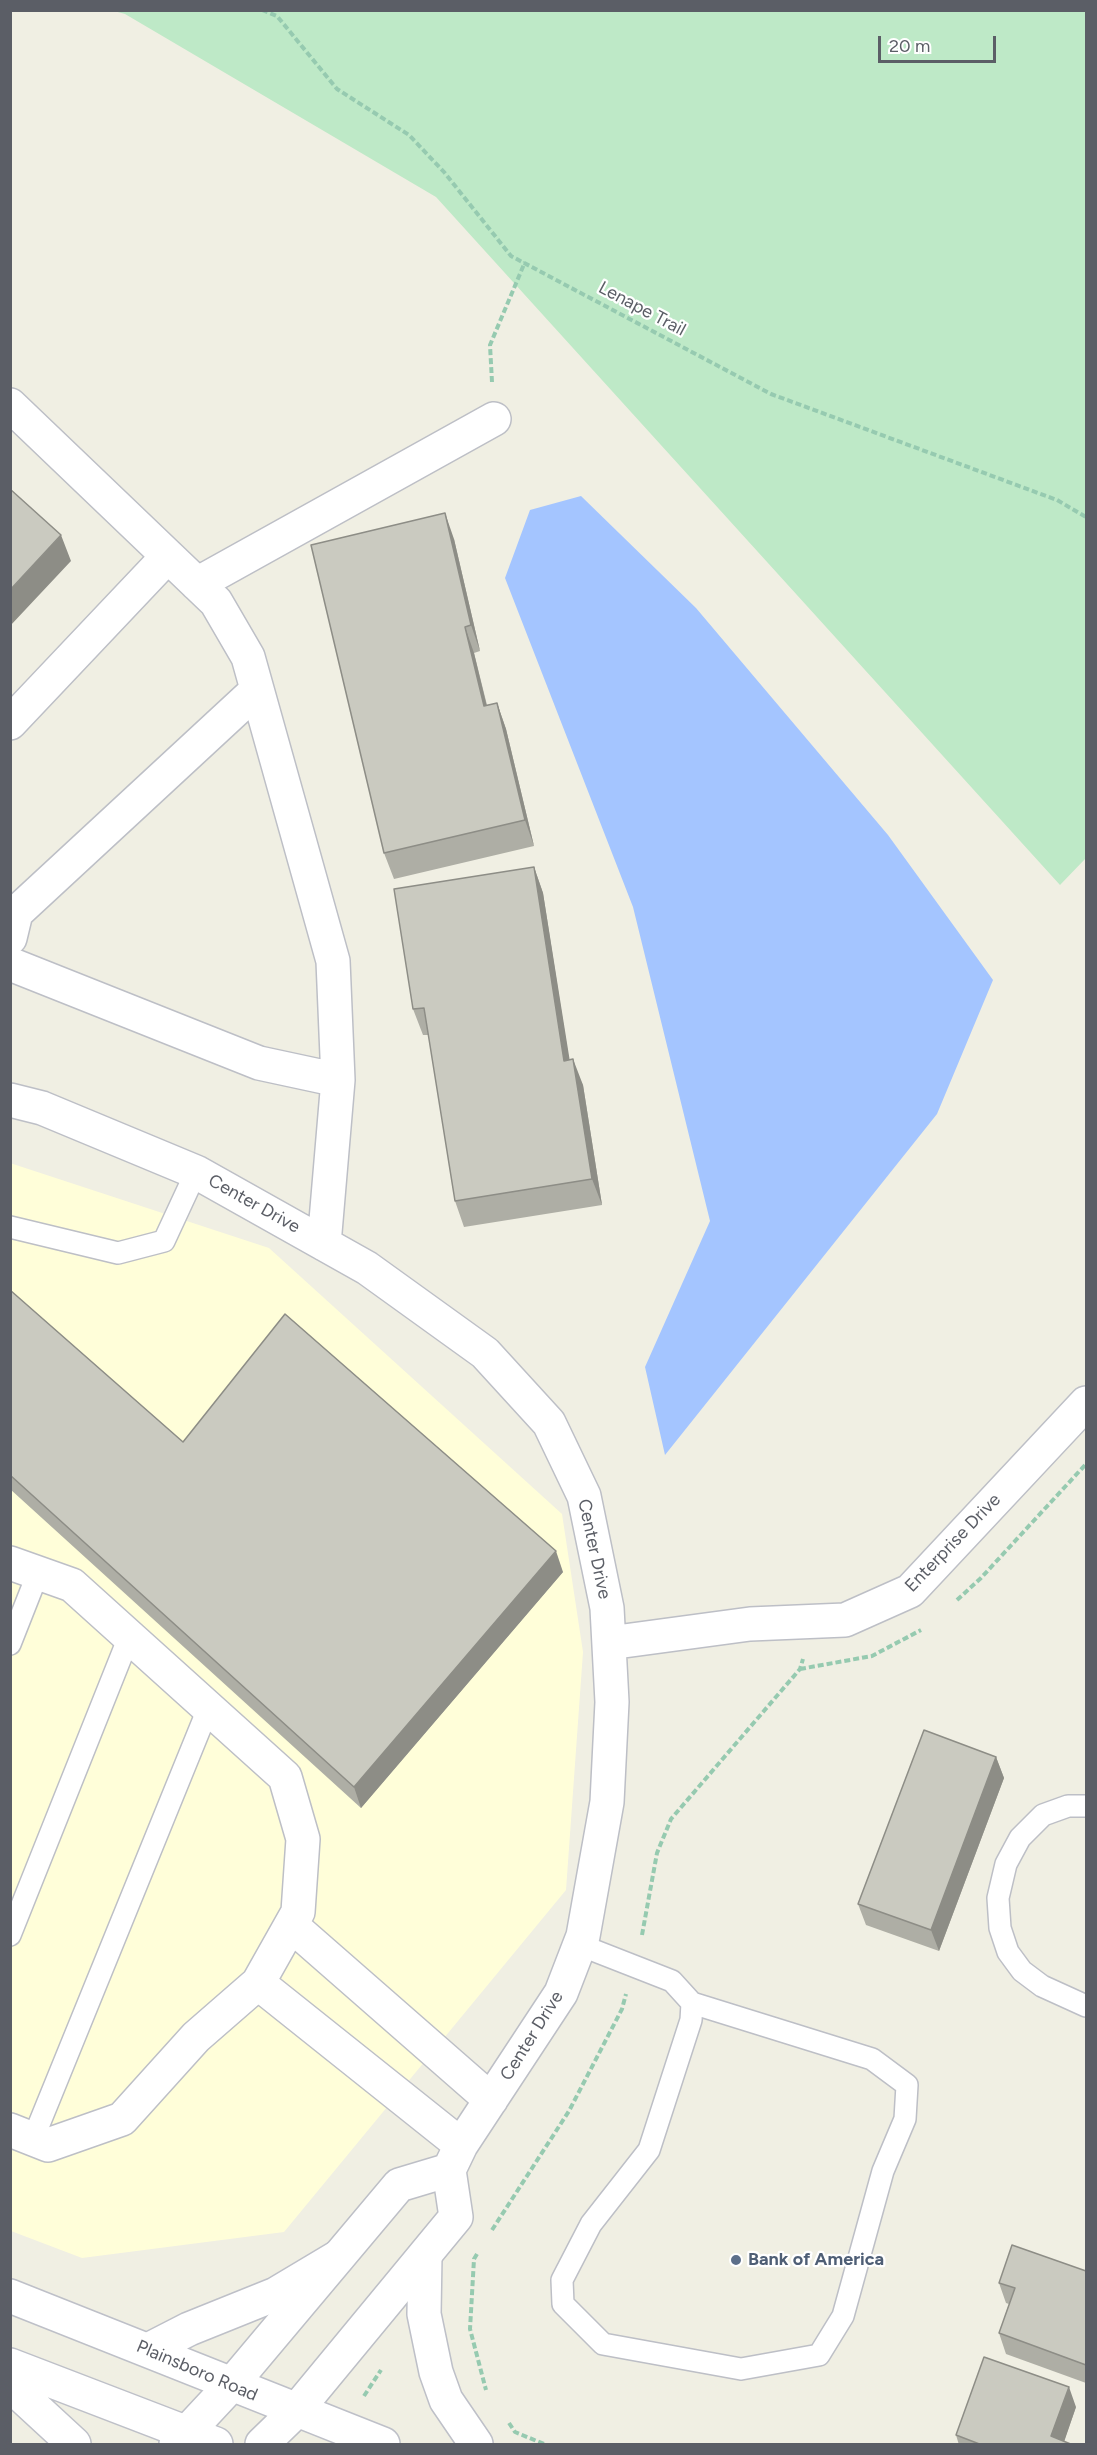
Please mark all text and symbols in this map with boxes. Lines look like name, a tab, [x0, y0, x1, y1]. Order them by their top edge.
scale bar	[881, 24, 1000, 62]
text: 20 m	[889, 35, 930, 57]
street label: Lenape Trail	[595, 277, 689, 341]
street label: Center Drive	[204, 1170, 304, 1238]
street label: Enterprise Drive	[901, 1489, 1005, 1597]
street label: Center Drive	[573, 1497, 615, 1601]
street label: Center Drive	[496, 1987, 568, 2085]
place label: Bank of America	[748, 2249, 884, 2271]
marker: Bank of America	[729, 2253, 743, 2267]
street label: Plainsboro Road	[133, 2336, 261, 2406]

